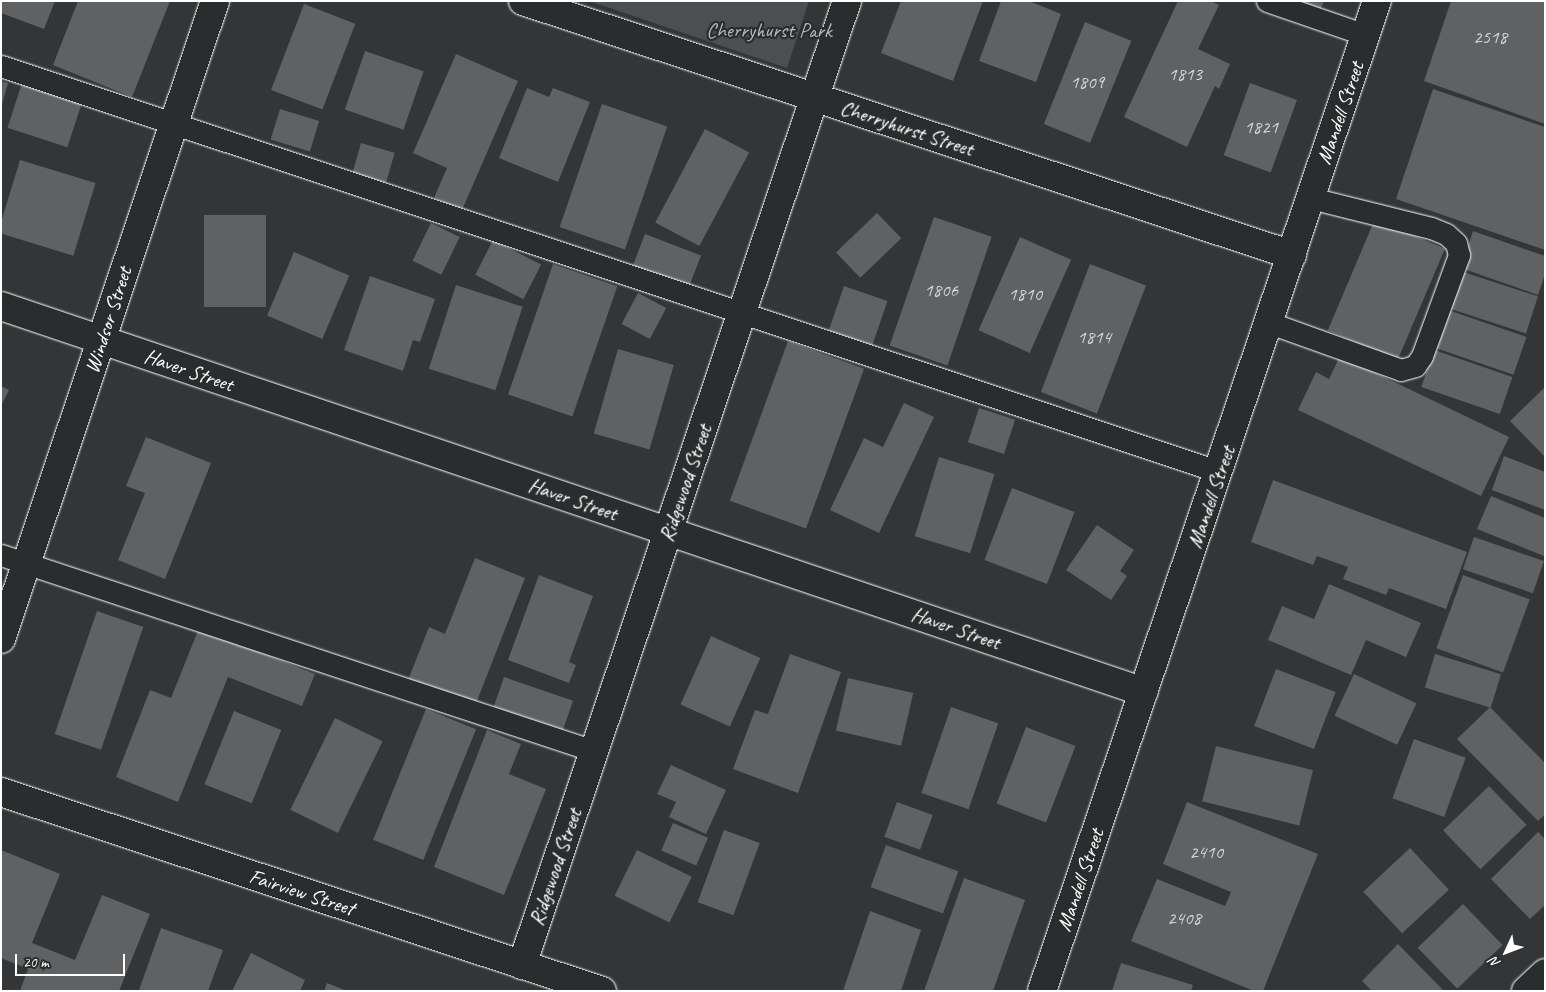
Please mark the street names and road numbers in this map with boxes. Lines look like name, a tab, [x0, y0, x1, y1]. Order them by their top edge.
street label: Mandell Street	[1311, 58, 1369, 168]
street label: Cherryhurst Street	[837, 95, 977, 161]
street label: Windsor Street	[79, 264, 137, 376]
street label: Haver Street	[141, 343, 237, 397]
street label: Ridgewood Street	[653, 421, 717, 545]
street label: Mandell Street	[1182, 442, 1240, 552]
street label: Haver Street	[525, 472, 621, 526]
street label: Haver Street	[908, 601, 1004, 655]
street label: Ridgewood Street	[523, 805, 587, 929]
street label: Mandell Street	[1051, 825, 1109, 935]
street label: Fairview Street	[246, 863, 358, 921]

